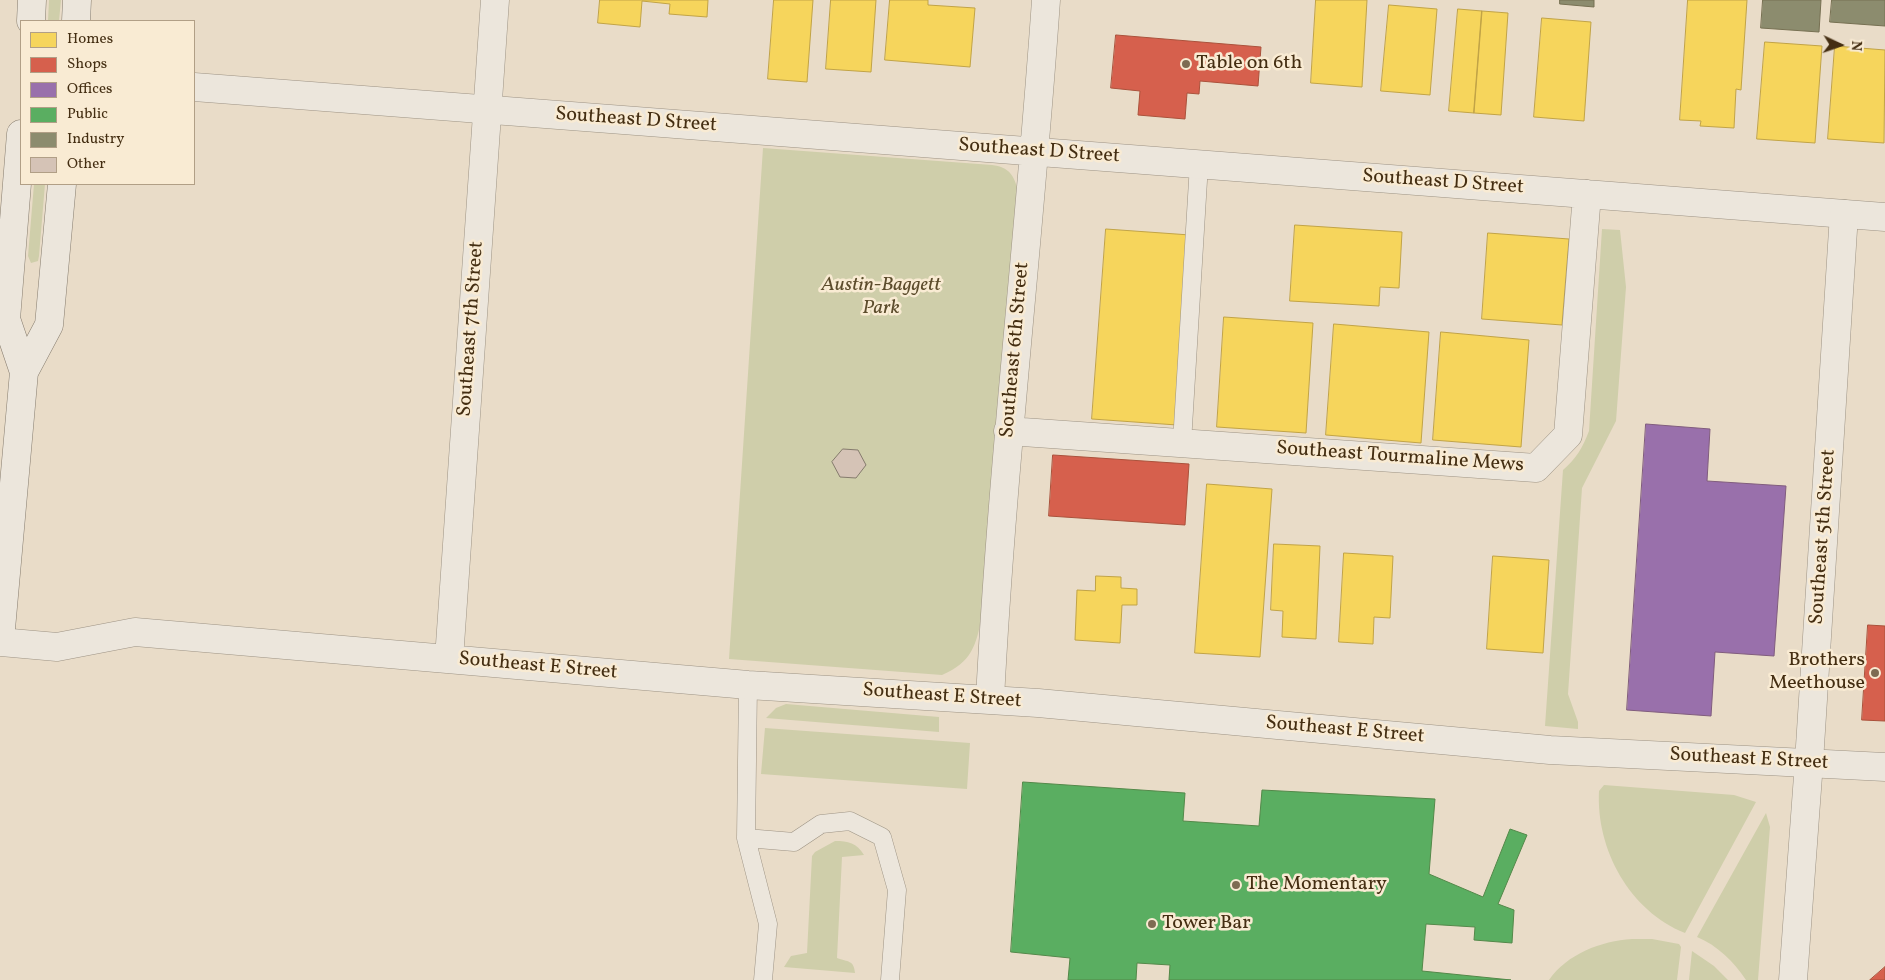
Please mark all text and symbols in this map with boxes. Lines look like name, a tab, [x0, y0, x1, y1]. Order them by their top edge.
legend	[20, 20, 195, 185]
north arrow	[1815, 20, 1865, 70]
text: Homes	[67, 29, 113, 50]
text: N	[1846, 40, 1865, 51]
place label: Table on 6th	[1196, 52, 1302, 76]
text: Shops	[67, 54, 107, 75]
marker: Table on 6th	[1180, 58, 1192, 70]
text: Offices	[67, 79, 112, 100]
street label: Southeast D Street	[554, 103, 718, 139]
text: Public	[67, 104, 108, 125]
text: Industry	[67, 129, 124, 150]
street label: Southeast D Street	[957, 134, 1121, 170]
text: Other	[67, 154, 106, 175]
street label: Southeast D Street	[1361, 165, 1525, 201]
street label: Southeast 7th Street	[454, 240, 490, 418]
street label: Southeast 6th Street	[996, 261, 1036, 439]
park label: Austin-Baggett Park	[821, 274, 941, 321]
street label: Southeast Tourmaline Mews	[1275, 437, 1525, 479]
street label: Southeast 5th Street	[1806, 448, 1842, 626]
street label: Southeast E Street	[458, 648, 618, 686]
place label: Brothers Meethouse	[1769, 649, 1865, 696]
marker: Brothers Meethouse	[1869, 667, 1881, 679]
street label: Southeast E Street	[862, 679, 1022, 715]
street label: Southeast E Street	[1265, 712, 1425, 750]
street label: Southeast E Street	[1669, 744, 1829, 776]
place label: The Momentary	[1246, 873, 1387, 897]
marker: The Momentary	[1230, 879, 1242, 891]
place label: Tower Bar	[1162, 912, 1251, 936]
marker: Tower Bar	[1146, 918, 1158, 930]

